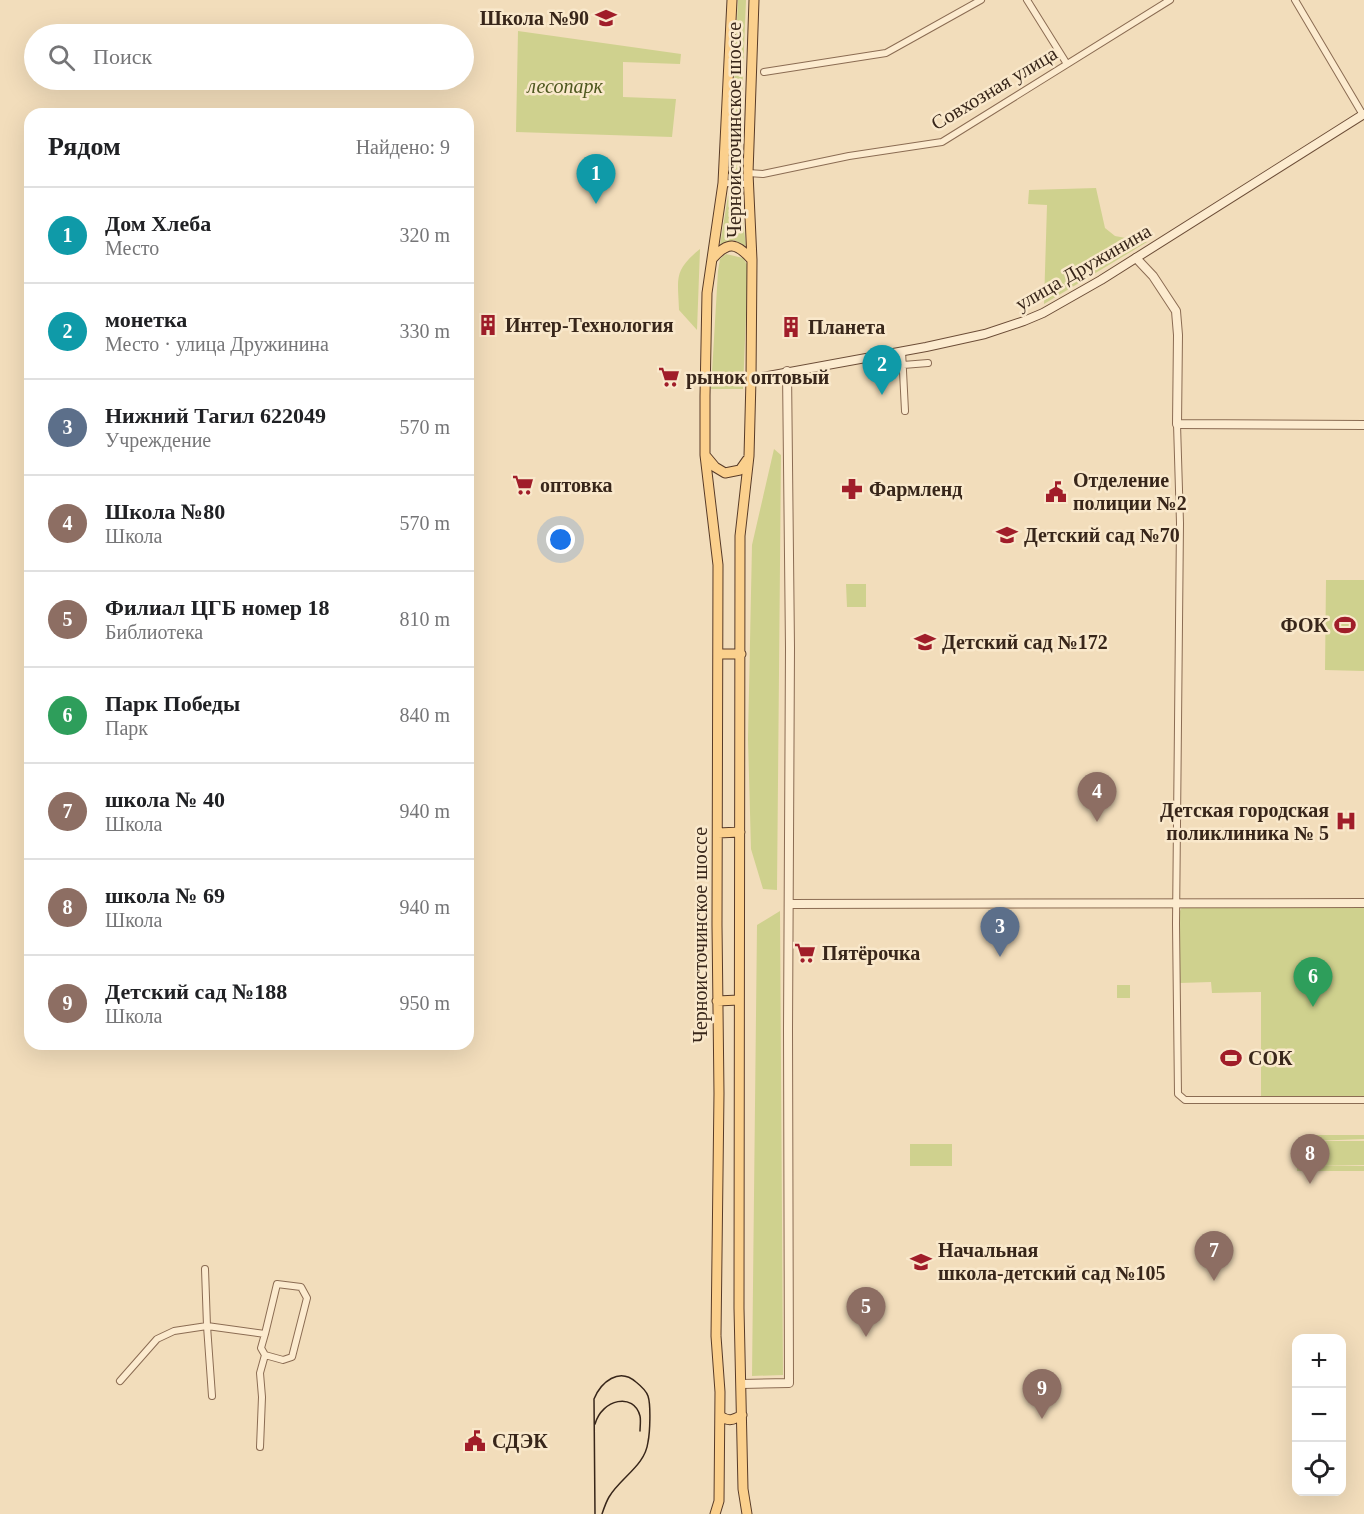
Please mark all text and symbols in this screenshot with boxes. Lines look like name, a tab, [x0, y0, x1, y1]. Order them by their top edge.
school or university icon: Школа №90	[594, 6, 618, 30]
place label: Школа №90	[480, 7, 589, 29]
street label: Черноисточинское шоссе	[723, 22, 746, 238]
search box	[24, 24, 474, 90]
icon: search	[45, 41, 78, 74]
street label: Совхозная улица	[927, 42, 1062, 135]
text: Поиск	[93, 44, 152, 69]
park label: лесопарк	[526, 75, 603, 98]
text: Рядом	[48, 132, 121, 161]
text: Найдено: 9	[356, 136, 450, 158]
pin: 1	[576, 154, 616, 204]
text: Дом Хлеба	[105, 211, 211, 236]
street label: улица Дружинина	[1011, 219, 1155, 316]
text: 1	[63, 224, 73, 246]
text: 320 m	[399, 224, 450, 246]
text: Место	[105, 237, 159, 259]
text: монетка	[105, 307, 187, 332]
building icon: Интер-Технология	[476, 313, 500, 337]
place label: Интер-Технология	[505, 314, 674, 337]
building icon: Планета	[779, 315, 803, 339]
place label: Планета	[808, 316, 885, 338]
text: 2	[63, 320, 73, 342]
text: 330 m	[399, 320, 450, 342]
text: Место · улица Дружинина	[105, 333, 329, 355]
pin: 2	[862, 346, 902, 395]
supermarket icon: рынок оптовый	[657, 365, 681, 389]
place label: рынок оптовый	[686, 366, 829, 389]
text: Нижний Тагил 622049	[105, 403, 326, 428]
text: 3	[63, 416, 73, 438]
text: 570 m	[399, 416, 450, 438]
text: Учреждение	[105, 429, 211, 451]
place label: Отделение полиции №2	[1073, 469, 1187, 514]
supermarket icon: оптовка	[511, 473, 535, 497]
place label: оптовка	[540, 474, 613, 496]
pharmacy icon: Фармленд	[840, 477, 864, 501]
place label: Фармленд	[869, 478, 962, 501]
public building icon: Отделение полиции №2	[1044, 480, 1068, 504]
text: Школа №80	[105, 499, 225, 524]
text: 4	[63, 512, 73, 534]
text: 570 m	[399, 512, 450, 534]
school or university icon: Детский сад №70	[995, 523, 1019, 547]
place label: Детский сад №70	[1024, 524, 1180, 547]
text: Школа	[105, 525, 162, 547]
your location	[546, 525, 575, 554]
text: Филиал ЦГБ номер 18	[105, 595, 330, 620]
text: 5	[63, 608, 73, 630]
text: 810 m	[399, 608, 450, 630]
sports icon: ФОК	[1333, 613, 1357, 637]
place label: ФОК	[1281, 614, 1328, 636]
text: Библиотека	[105, 621, 203, 643]
school or university icon: Детский сад №172	[913, 630, 937, 654]
place label: Детский сад №172	[942, 631, 1108, 654]
text: Парк Победы	[105, 691, 240, 716]
text: 6	[63, 704, 73, 726]
text: 840 m	[399, 704, 450, 726]
text: Парк	[105, 717, 148, 739]
pin: 4	[1078, 772, 1116, 822]
text: школа № 40	[105, 787, 225, 812]
place label: Детская городская поликлиника № 5	[1160, 799, 1329, 844]
text: 7	[63, 800, 73, 822]
text: 940 m	[399, 800, 450, 822]
hospital icon: Детская городская поликлиника № 5	[1334, 809, 1358, 833]
text: Школа	[105, 813, 162, 835]
street label: Черноисточинское шоссе	[689, 827, 712, 1043]
text: школа № 69	[105, 883, 225, 908]
text: 8	[63, 896, 73, 918]
text: 940 m	[399, 896, 450, 918]
pin: 3	[980, 908, 1020, 957]
text: Школа	[105, 909, 162, 931]
supermarket icon: Пятёрочка	[793, 941, 817, 965]
place label: Пятёрочка	[822, 942, 920, 965]
pin: 6	[1294, 958, 1332, 1007]
text: Детский сад №188	[105, 979, 287, 1004]
text: 9	[63, 992, 73, 1014]
text: 950 m	[399, 992, 450, 1014]
text: Школа	[105, 1005, 162, 1027]
sports icon: СОК	[1219, 1046, 1243, 1070]
place label: СОК	[1248, 1047, 1293, 1069]
pin: 8	[1290, 1134, 1330, 1184]
pin: 7	[1194, 1232, 1234, 1281]
place label: Начальная школа-детский сад №105	[938, 1239, 1166, 1284]
school or university icon: Начальная школа-детский сад №105	[909, 1250, 933, 1274]
pin: 5	[846, 1288, 886, 1337]
map controls	[1292, 1334, 1346, 1496]
button: +	[1292, 1334, 1346, 1388]
pin: 9	[1022, 1370, 1062, 1419]
button: −	[1292, 1388, 1346, 1442]
public building icon: СДЭК	[463, 1429, 487, 1453]
place label: СДЭК	[492, 1430, 548, 1453]
button: locate	[1292, 1442, 1346, 1496]

